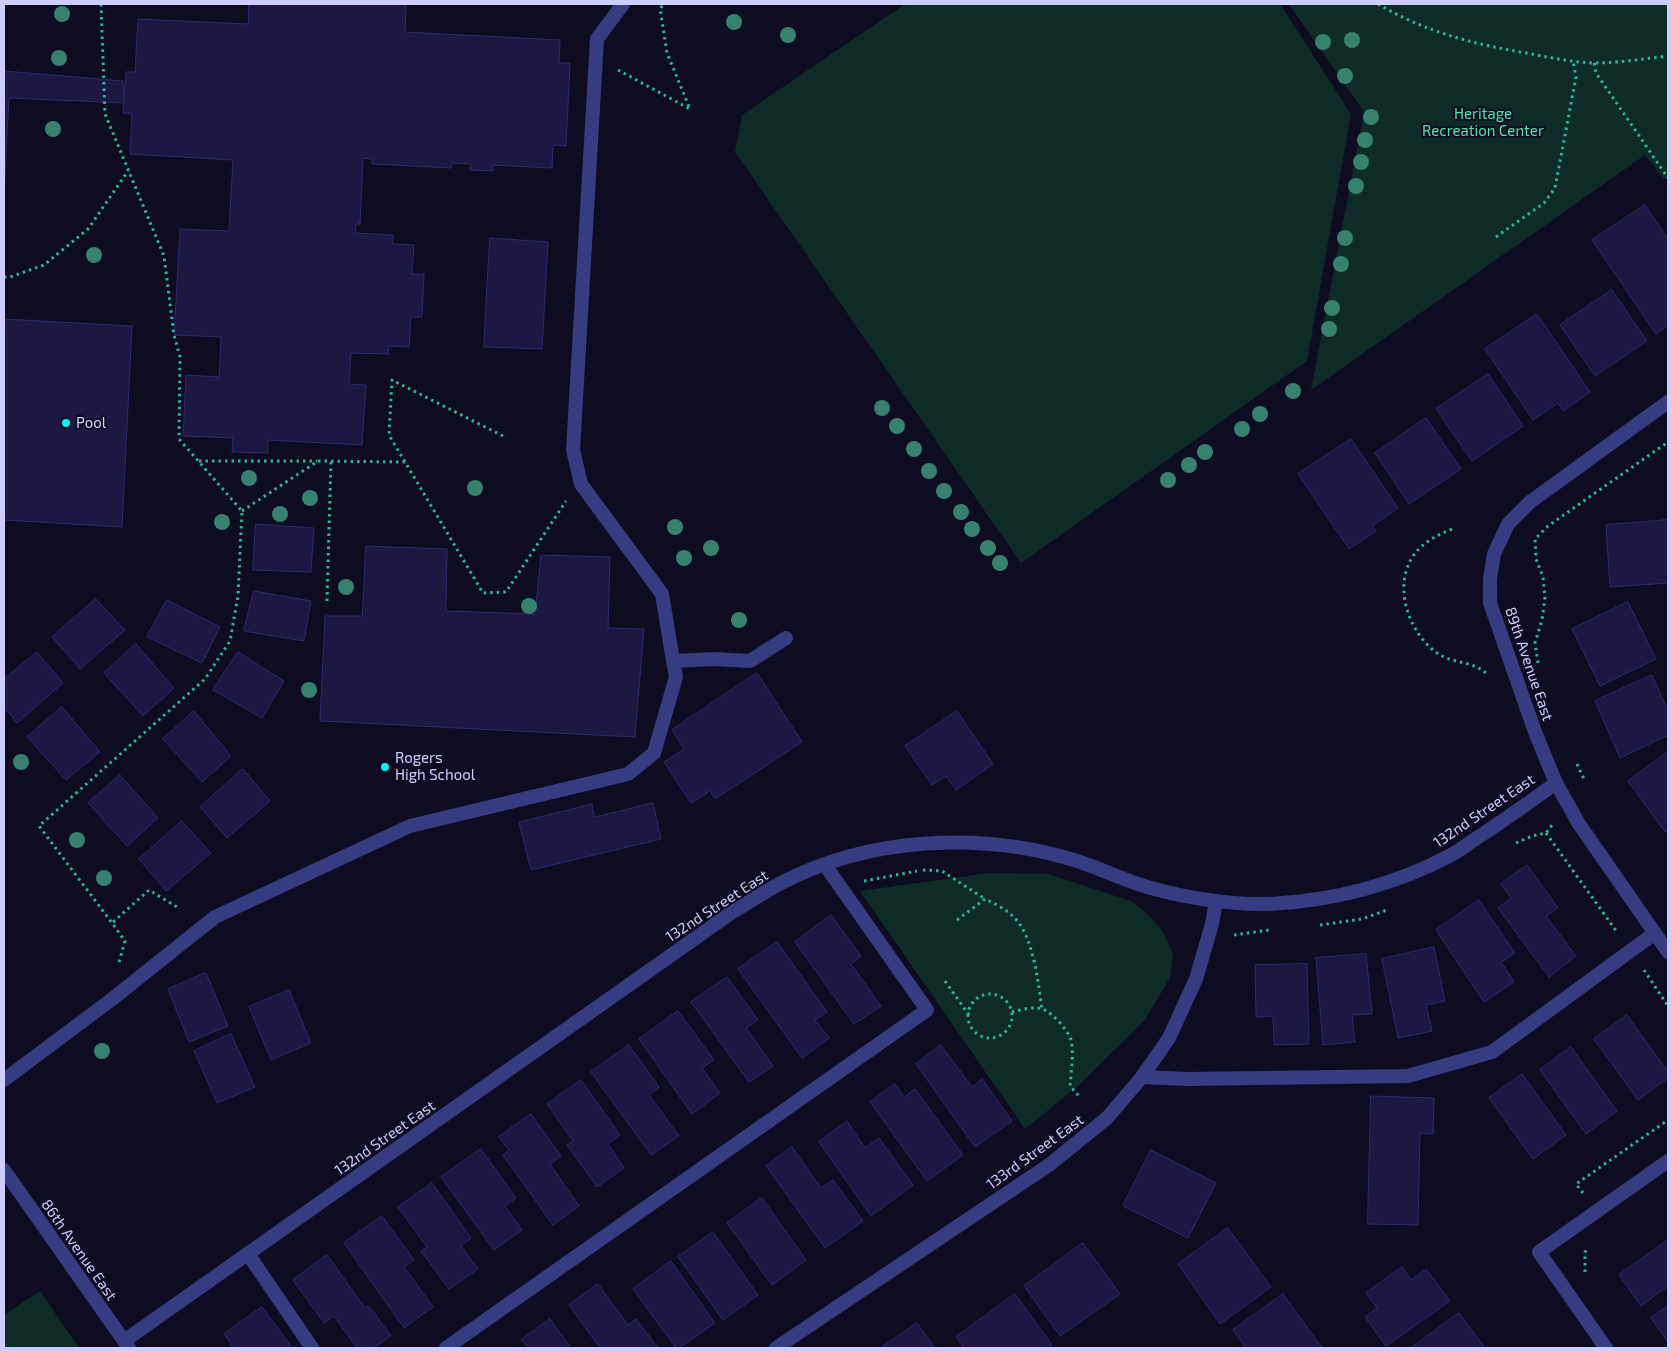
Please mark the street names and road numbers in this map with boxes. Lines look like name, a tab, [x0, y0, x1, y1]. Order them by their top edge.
street label: 89th Avenue East	[1501, 605, 1557, 723]
street label: 132nd Street East	[1430, 770, 1538, 852]
street label: 132nd Street East	[662, 866, 772, 946]
street label: 132nd Street East	[331, 1097, 439, 1179]
street label: 133rd Street East	[983, 1111, 1087, 1193]
street label: 86th Avenue East	[37, 1196, 121, 1304]

